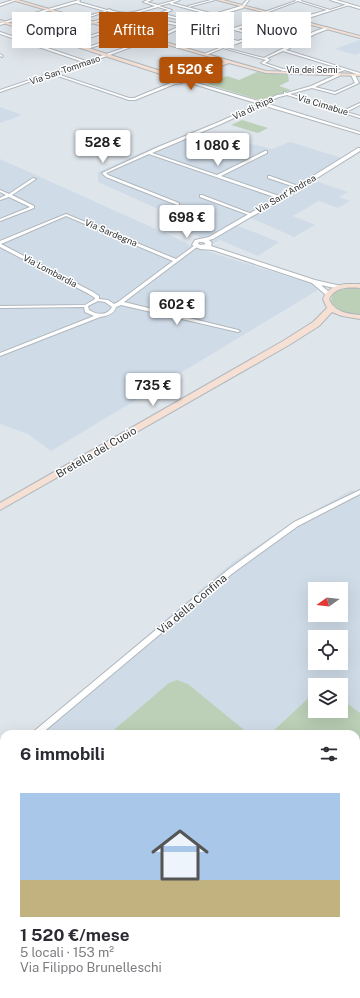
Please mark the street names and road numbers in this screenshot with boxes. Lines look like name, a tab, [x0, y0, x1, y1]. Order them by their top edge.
street label: Via San Tommaso	[28, 52, 101, 87]
street label: Via dei Semi	[286, 64, 338, 75]
street label: Via Cimabue	[297, 92, 350, 117]
street label: Via di Ripa	[231, 93, 275, 122]
street label: Via Sant'Andrea	[254, 172, 318, 215]
street label: Via Sardegna	[83, 217, 139, 249]
street label: Via Lombardia	[21, 252, 79, 289]
street label: Bretella del Cuoio	[54, 424, 138, 480]
street label: Via della Confina	[155, 572, 229, 636]

